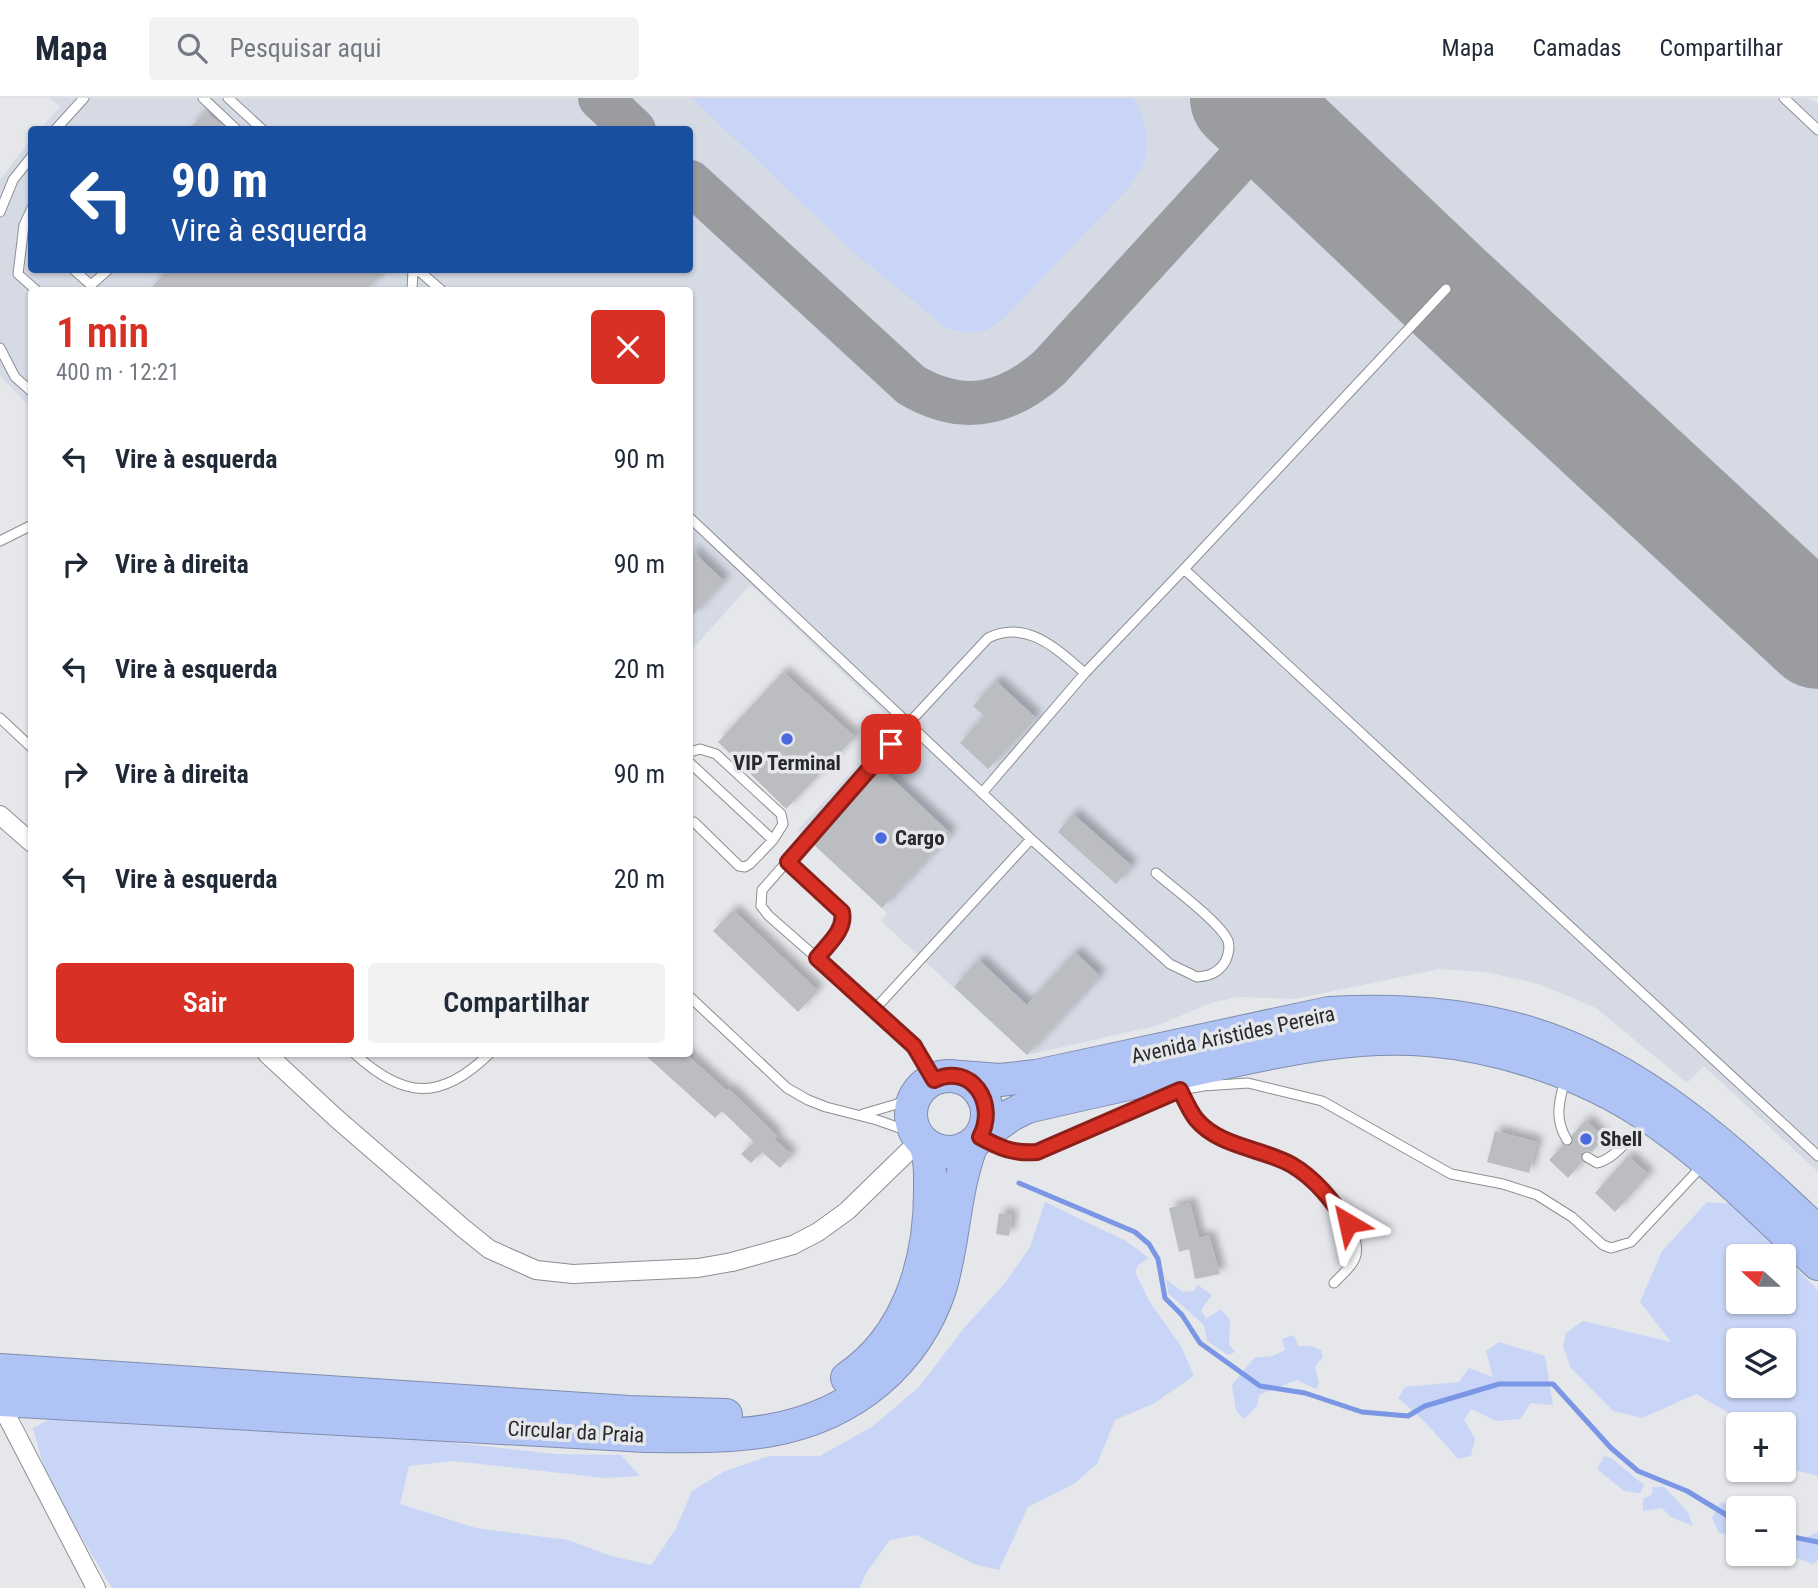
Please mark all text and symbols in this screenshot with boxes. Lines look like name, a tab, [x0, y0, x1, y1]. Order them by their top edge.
search box	[149, 17, 639, 80]
text: Mapa	[35, 29, 107, 68]
icon: search	[173, 29, 211, 67]
text: Pesquisar aqui	[229, 33, 382, 63]
text: Mapa	[1442, 34, 1495, 62]
text: Camadas	[1533, 34, 1622, 62]
text: Compartilhar	[1660, 34, 1783, 62]
text: 90 m	[171, 152, 268, 209]
icon: left	[56, 154, 147, 245]
text: Vire à esquerda	[171, 211, 367, 249]
text: 1 min	[56, 308, 149, 357]
button: close	[591, 310, 665, 384]
text: 400 m · 12:21	[56, 359, 180, 386]
icon: left	[56, 440, 94, 478]
text: Vire à esquerda	[115, 444, 278, 474]
text: 90 m	[614, 444, 665, 474]
icon: right	[56, 545, 94, 583]
text: Vire à direita	[115, 549, 249, 579]
text: 90 m	[614, 549, 665, 579]
icon: left	[56, 650, 94, 688]
text: Vire à esquerda	[115, 654, 278, 684]
text: 20 m	[614, 654, 665, 684]
pin	[861, 714, 921, 774]
icon: arrive	[872, 725, 910, 763]
marker: VIP Terminal	[779, 731, 795, 747]
place label: VIP Terminal	[733, 751, 841, 775]
icon: right	[56, 755, 94, 793]
text: Vire à direita	[115, 759, 249, 789]
text: 90 m	[614, 759, 665, 789]
place label: Cargo	[895, 826, 945, 850]
marker: Cargo	[873, 830, 889, 846]
icon: left	[56, 860, 94, 898]
text: Vire à esquerda	[115, 864, 278, 894]
text: 20 m	[614, 864, 665, 894]
button: Sair	[56, 963, 354, 1043]
button: Compartilhar	[368, 963, 665, 1043]
street label: Avenida Aristides Pereira	[1129, 1002, 1337, 1068]
place label: Shell	[1600, 1127, 1642, 1151]
marker: Shell	[1578, 1131, 1594, 1147]
position arrow	[1311, 1186, 1385, 1260]
north arrow	[1726, 1244, 1796, 1314]
map controls	[1726, 1244, 1796, 1566]
button: layers	[1726, 1328, 1796, 1398]
button: +	[1726, 1412, 1796, 1482]
street label: Circular da Praia	[507, 1416, 645, 1448]
button: −	[1726, 1496, 1796, 1566]

